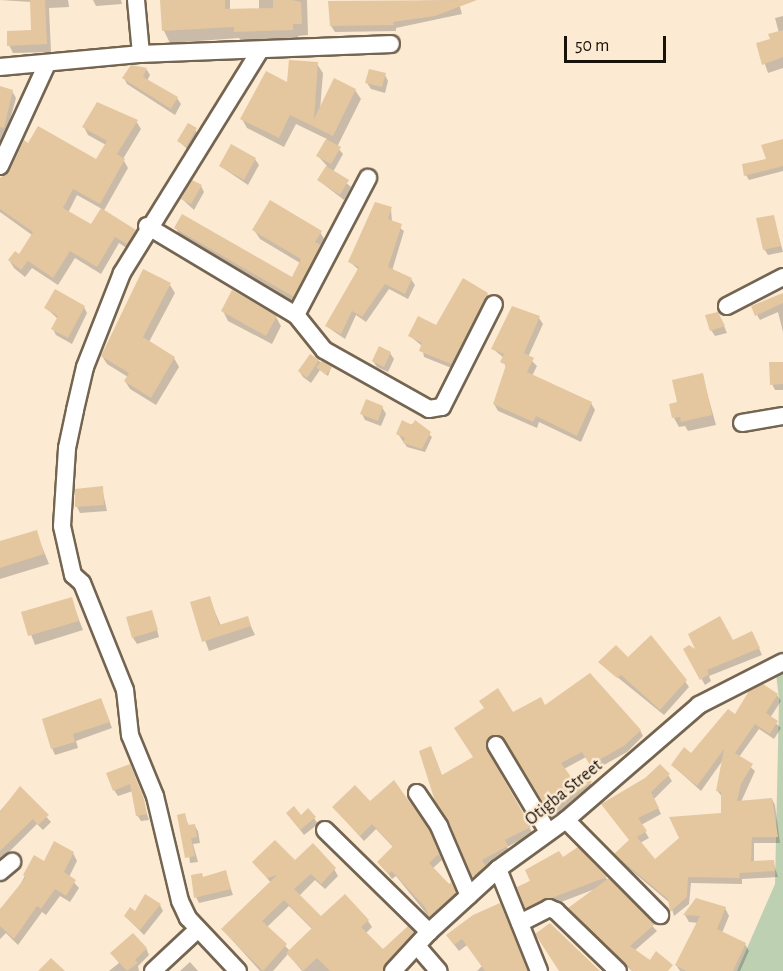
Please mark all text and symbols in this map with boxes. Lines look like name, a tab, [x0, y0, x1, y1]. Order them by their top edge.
scale bar	[567, 24, 669, 62]
text: 50 m	[575, 37, 609, 55]
street label: Otigba Street	[521, 755, 607, 831]

